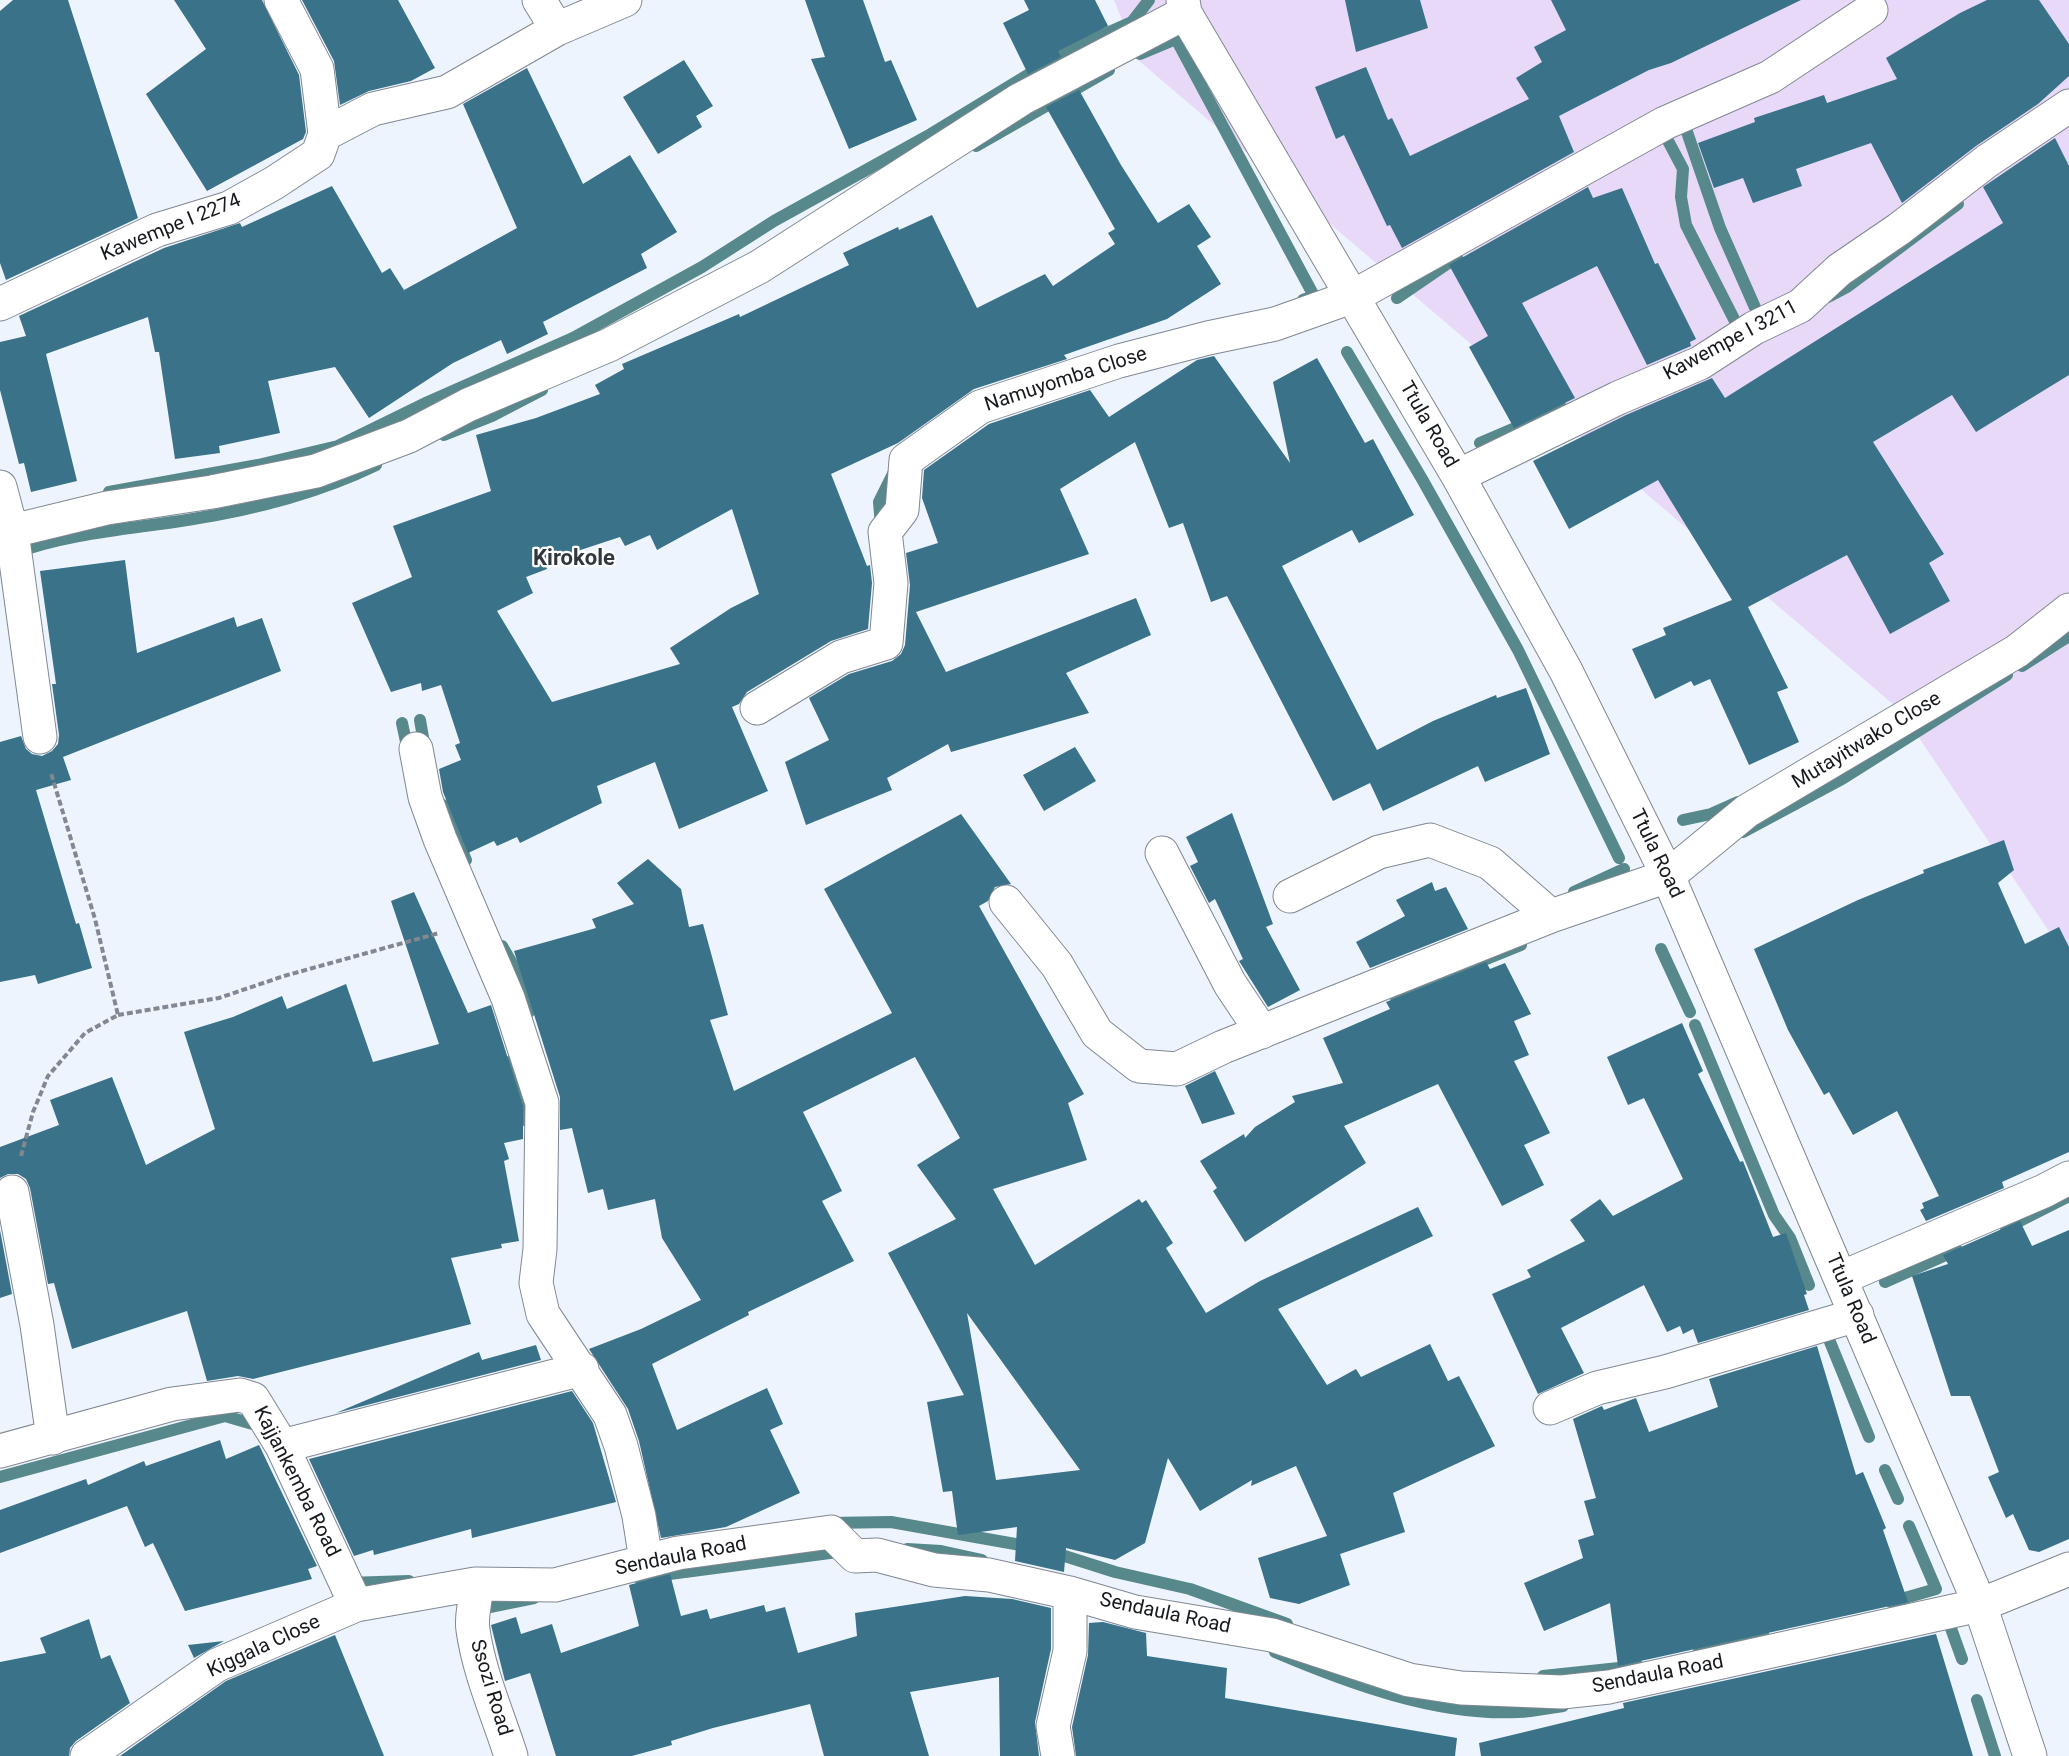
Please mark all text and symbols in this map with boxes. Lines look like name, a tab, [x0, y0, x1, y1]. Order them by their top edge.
street label: Kawempe I 2274	[98, 189, 244, 267]
street label: Kawempe I 3211	[1660, 295, 1802, 387]
street label: Namuyomba Close	[982, 342, 1150, 418]
street label: Ttula Road	[1394, 377, 1462, 473]
district label: Kirokole	[533, 546, 615, 572]
street label: Mutayitwako Close	[1788, 687, 1946, 795]
street label: Ttula Road	[1624, 806, 1688, 902]
street label: Ttula Road	[1820, 1250, 1880, 1348]
street label: Kajjankemba Road	[248, 1403, 344, 1561]
street label: Sendaula Road	[613, 1533, 749, 1581]
street label: Sendaula Road	[1097, 1588, 1233, 1640]
street label: Kiggala Close	[204, 1610, 324, 1684]
street label: Ssozi Road	[464, 1637, 516, 1739]
street label: Sendaula Road	[1590, 1651, 1726, 1699]

